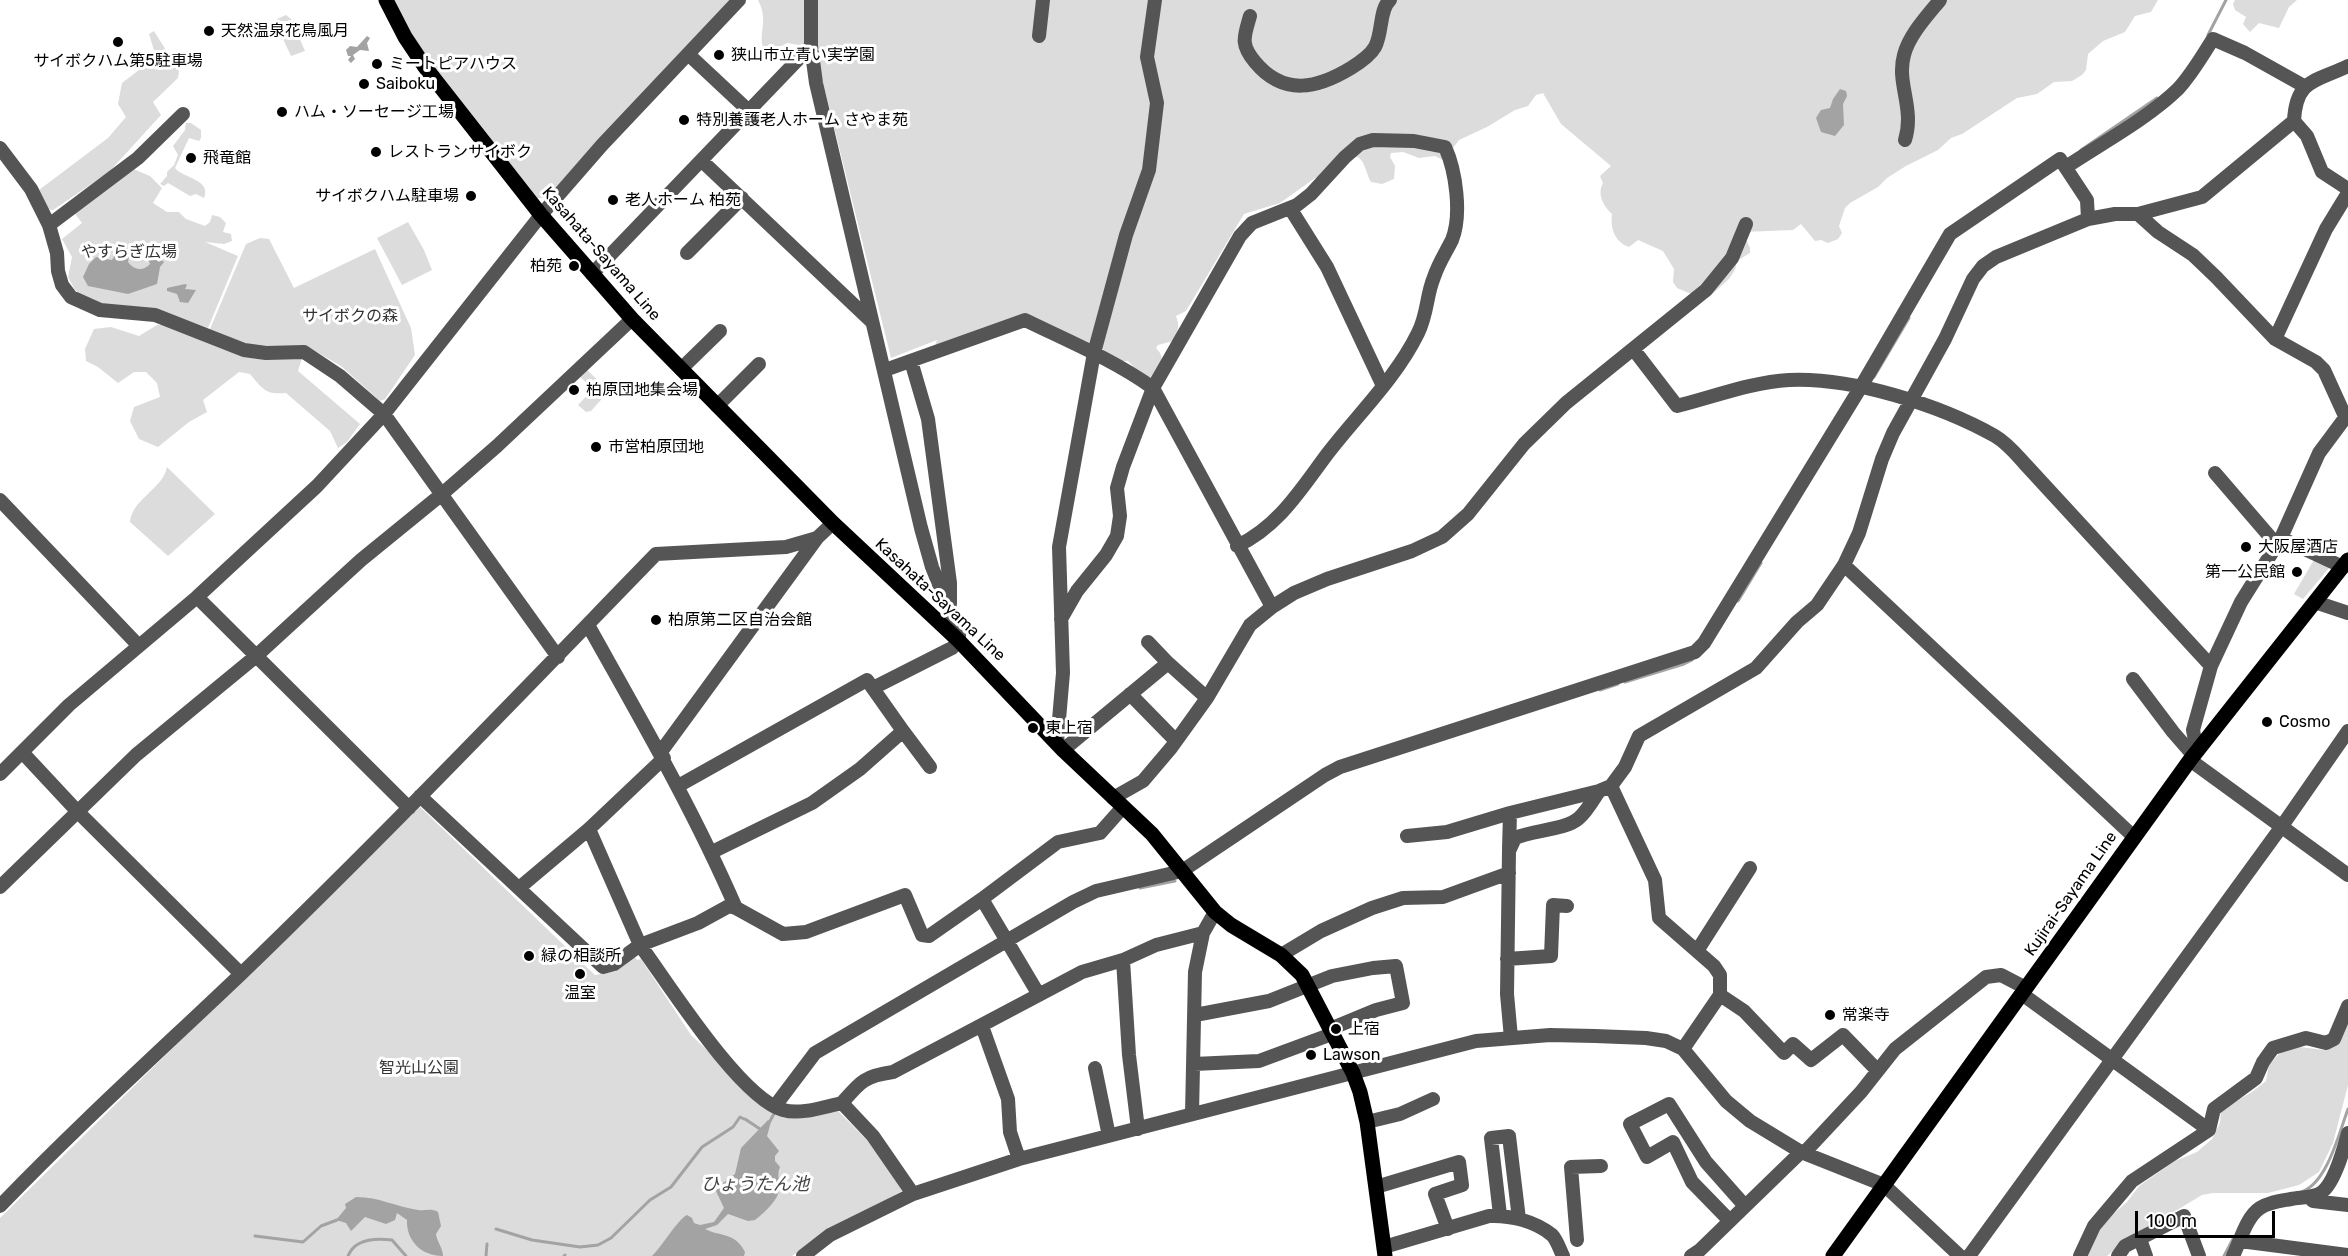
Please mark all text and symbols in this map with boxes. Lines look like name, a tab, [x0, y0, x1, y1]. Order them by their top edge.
place label: 天然温泉花鳥風月	[221, 21, 349, 41]
marker: 天然温泉花鳥風月	[202, 24, 216, 38]
marker: サイボクハム第5駐車場	[111, 35, 125, 49]
place label: 狭山市立青い実学園	[731, 45, 875, 65]
marker: 狭山市立青い実学園	[712, 48, 726, 62]
place label: サイボクハム第5駐車場	[33, 51, 203, 71]
place label: ミートピアハウス	[389, 54, 517, 74]
marker: ミートピアハウス	[370, 57, 384, 71]
place label: Saiboku	[376, 74, 435, 94]
marker: Saiboku	[357, 77, 371, 91]
place label: ハム・ソーセージ工場	[294, 102, 454, 122]
marker: ハム・ソーセージ工場	[275, 105, 289, 119]
place label: 特別養護老人ホーム さやま苑	[696, 110, 908, 130]
marker: 特別養護老人ホーム さやま苑	[677, 113, 691, 127]
place label: レストランサイボク	[388, 142, 532, 162]
marker: レストランサイボク	[369, 145, 383, 159]
place label: 飛竜館	[203, 148, 251, 168]
marker: 飛竜館	[184, 151, 198, 165]
street label: Kasahata-Sayama Line	[538, 183, 664, 325]
place label: サイボクハム駐車場	[315, 186, 459, 206]
marker: サイボクハム駐車場	[464, 189, 478, 203]
place label: 老人ホーム 柏苑	[625, 190, 741, 210]
marker: 老人ホーム 柏苑	[606, 193, 620, 207]
park label: やすらぎ広場	[81, 242, 177, 262]
place label: 柏苑	[530, 256, 562, 276]
marker: 柏苑	[567, 259, 581, 273]
park label: サイボクの森	[302, 306, 398, 326]
place label: 柏原団地集会場	[586, 380, 698, 400]
marker: 柏原団地集会場	[567, 383, 581, 397]
place label: 市営柏原団地	[608, 437, 704, 457]
marker: 市営柏原団地	[589, 440, 603, 454]
street label: Kasahata-Sayama Line	[871, 535, 1009, 665]
place label: 大阪屋酒店	[2258, 537, 2338, 557]
marker: 大阪屋酒店	[2239, 540, 2253, 554]
place label: 第一公民館	[2205, 562, 2285, 582]
marker: 第一公民館	[2290, 565, 2304, 579]
place label: 柏原第二区自治会館	[668, 610, 812, 630]
marker: 柏原第二区自治会館	[649, 613, 663, 627]
place label: Cosmo	[2279, 712, 2330, 732]
marker: Cosmo	[2260, 715, 2274, 729]
place label: 東上宿	[1045, 718, 1093, 738]
marker: 東上宿	[1026, 721, 1040, 735]
street label: Kujirai-Sayama Line	[2021, 828, 2121, 960]
place label: 緑の相談所	[541, 946, 621, 966]
marker: 緑の相談所	[522, 949, 536, 963]
marker: 温室	[573, 967, 587, 981]
place label: 温室	[564, 983, 596, 1003]
place label: 常楽寺	[1842, 1005, 1890, 1025]
marker: 常楽寺	[1823, 1008, 1837, 1022]
place label: 上宿	[1348, 1019, 1380, 1039]
marker: 上宿	[1329, 1022, 1343, 1036]
place label: Lawson	[1323, 1045, 1380, 1065]
marker: Lawson	[1304, 1048, 1318, 1062]
park label: 智光山公園	[379, 1058, 459, 1078]
water label: ひょうたん池	[701, 1174, 809, 1196]
scale bar	[2138, 1199, 2278, 1237]
text: 100 m	[2146, 1210, 2197, 1232]

